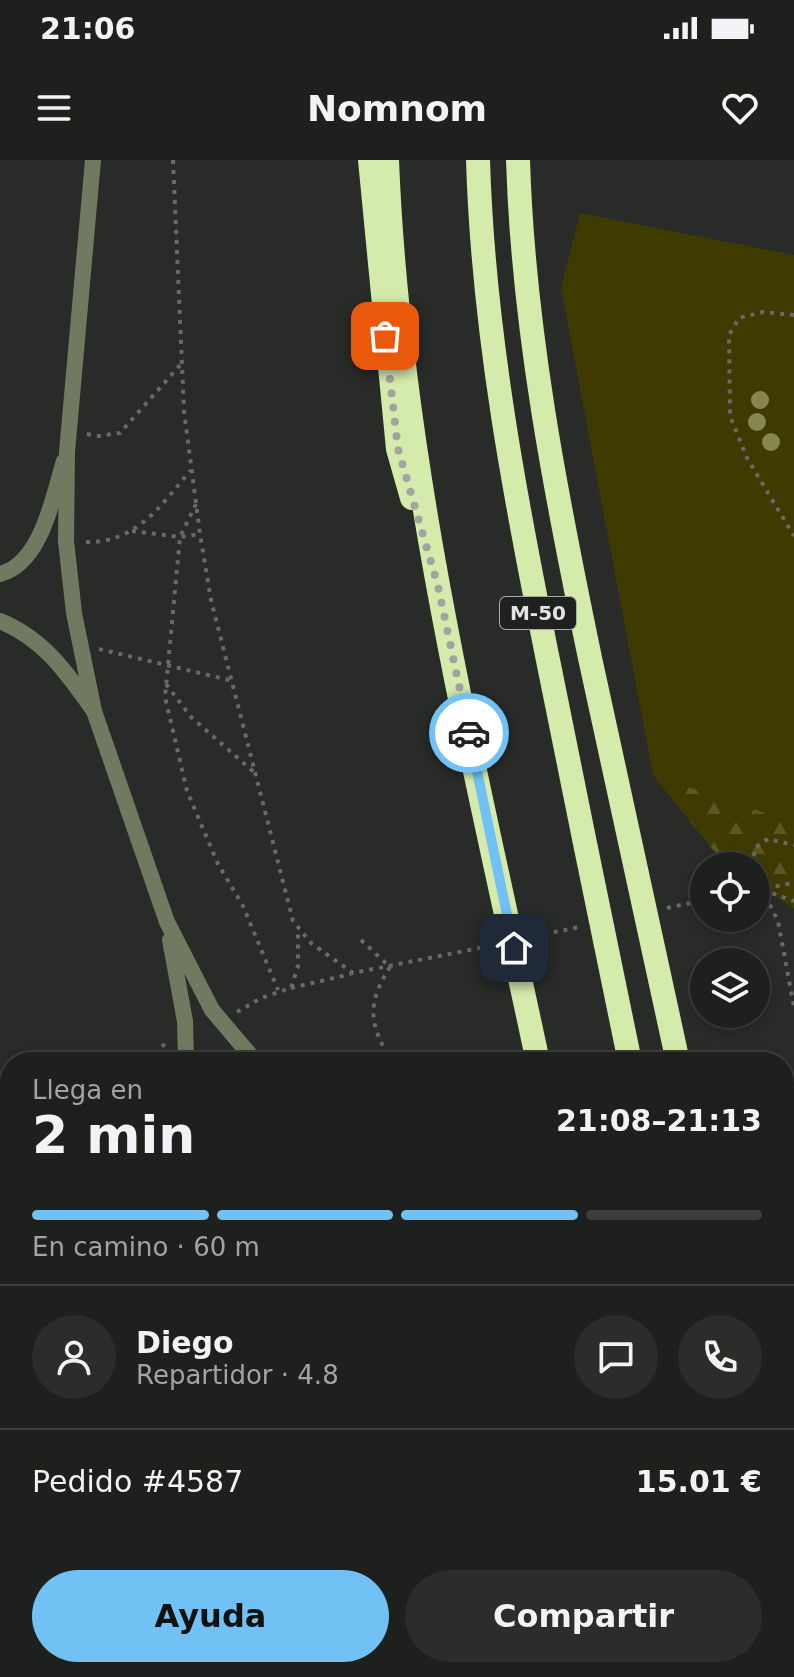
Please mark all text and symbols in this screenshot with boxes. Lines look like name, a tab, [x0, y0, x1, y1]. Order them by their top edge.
text: 21:06	[40, 11, 136, 46]
icon: menu	[32, 86, 76, 130]
icon: heart	[718, 86, 762, 130]
text: Nomnom	[307, 88, 487, 129]
pin	[351, 302, 419, 370]
icon: bag	[363, 314, 407, 358]
road number: M-50	[500, 597, 576, 629]
courier	[429, 693, 509, 773]
icon: car	[447, 711, 491, 755]
map controls	[690, 852, 770, 1028]
button: locate	[690, 852, 770, 932]
pin	[480, 914, 548, 982]
icon: home	[492, 926, 536, 970]
button: layers	[690, 948, 770, 1028]
text: Llega en	[32, 1075, 143, 1105]
text: 21:08–21:13	[556, 1103, 762, 1138]
text: 2 min	[32, 1105, 195, 1165]
text: En camino · 60 m	[32, 1232, 260, 1262]
button: person	[32, 1315, 116, 1399]
button: chat	[574, 1315, 658, 1399]
button: phone	[678, 1315, 762, 1399]
text: Diego	[136, 1325, 234, 1360]
text: Repartidor · 4.8	[136, 1360, 339, 1390]
text: Pedido #4587	[32, 1464, 243, 1499]
text: 15.01 €	[636, 1464, 762, 1499]
button: Ayuda	[32, 1570, 389, 1662]
button: Compartir	[405, 1570, 762, 1662]

